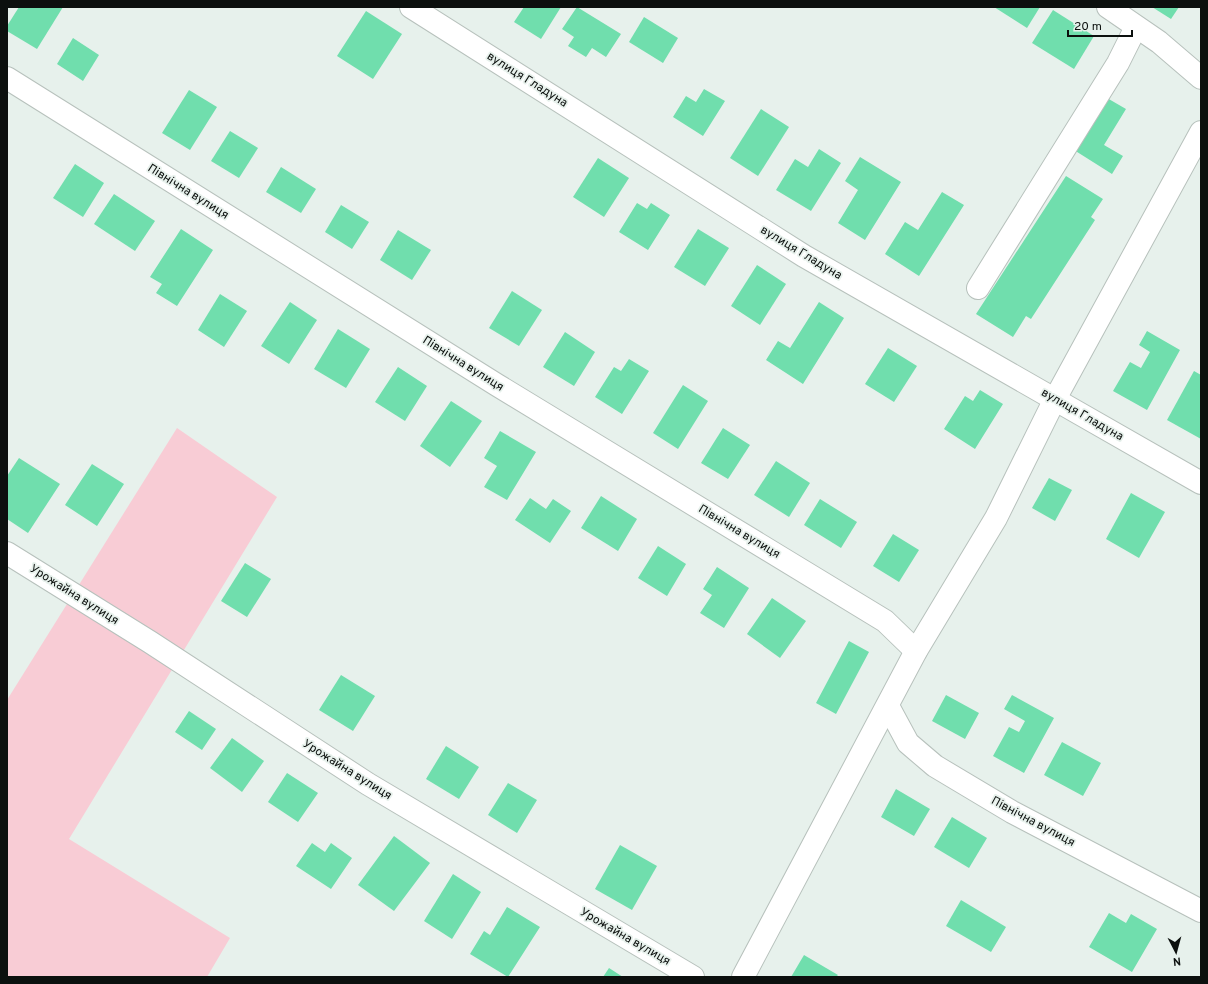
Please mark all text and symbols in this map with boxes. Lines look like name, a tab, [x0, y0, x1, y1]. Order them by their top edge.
scale bar	[1068, 12, 1132, 38]
text: 20 m	[1074, 19, 1102, 35]
street label: вулиця Гладуна	[483, 49, 571, 111]
street label: Північна вулиця	[144, 161, 232, 223]
street label: вулиця Гладуна	[757, 222, 845, 284]
street label: Північна вулиця	[419, 333, 507, 395]
street label: вулиця Гладуна	[1038, 385, 1126, 445]
street label: Північна вулиця	[695, 501, 783, 563]
street label: Урожайна вулиця	[26, 561, 122, 629]
street label: Урожайна вулиця	[299, 736, 395, 804]
street label: Північна вулиця	[988, 793, 1078, 851]
street label: Урожайна вулиця	[577, 905, 673, 969]
north arrow	[1156, 932, 1196, 972]
text: N	[1172, 954, 1182, 968]

